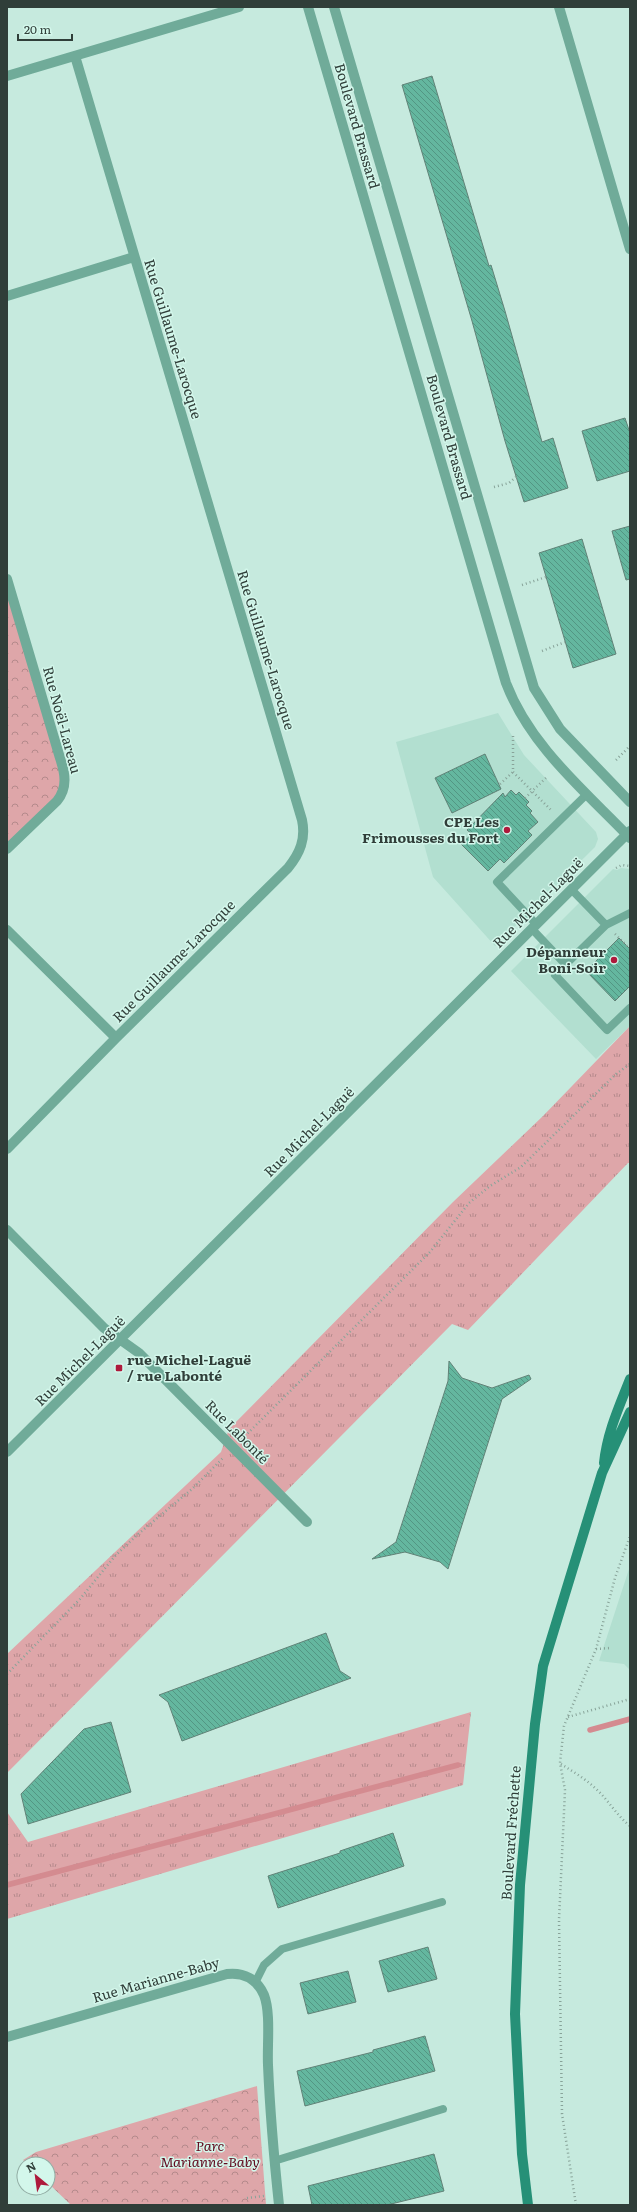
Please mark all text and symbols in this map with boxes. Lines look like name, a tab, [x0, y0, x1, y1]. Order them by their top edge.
scale bar	[18, 16, 72, 42]
text: 20 m	[24, 20, 51, 38]
street label: Boulevard Brassard	[330, 61, 386, 191]
street label: Rue Guillaume-Larocque	[140, 256, 208, 421]
street label: Boulevard Brassard	[422, 372, 478, 502]
street label: Rue Guillaume-Larocque	[233, 567, 301, 732]
street label: Rue Noël-Lareau	[39, 664, 87, 776]
place label: CPE Les Frimousses du Fort	[362, 811, 500, 847]
marker: CPE Les Frimousses du Fort	[502, 825, 512, 835]
street label: Rue Michel-Laguë	[488, 853, 587, 952]
street label: Rue Guillaume-Larocque	[108, 895, 239, 1026]
place label: Dépanneur Boni-Soir	[526, 941, 606, 977]
marker: Dépanneur Boni-Soir	[609, 955, 619, 965]
street label: Rue Michel-Laguë	[259, 1082, 358, 1181]
street label: Rue Michel-Laguë	[30, 1311, 129, 1410]
place label: rue Michel-Laguë / rue Labonté	[127, 1349, 251, 1385]
marker: rue Michel-Laguë / rue Labonté	[114, 1363, 124, 1373]
street label: Rue Labonté	[201, 1395, 274, 1468]
street label: Boulevard Fréchette	[495, 1765, 525, 1901]
street label: Rue Marianne-Baby	[90, 1951, 223, 2007]
park label: Parc Marianne-Baby	[160, 2135, 260, 2171]
north arrow	[16, 2156, 56, 2196]
text: N	[23, 2157, 39, 2176]

